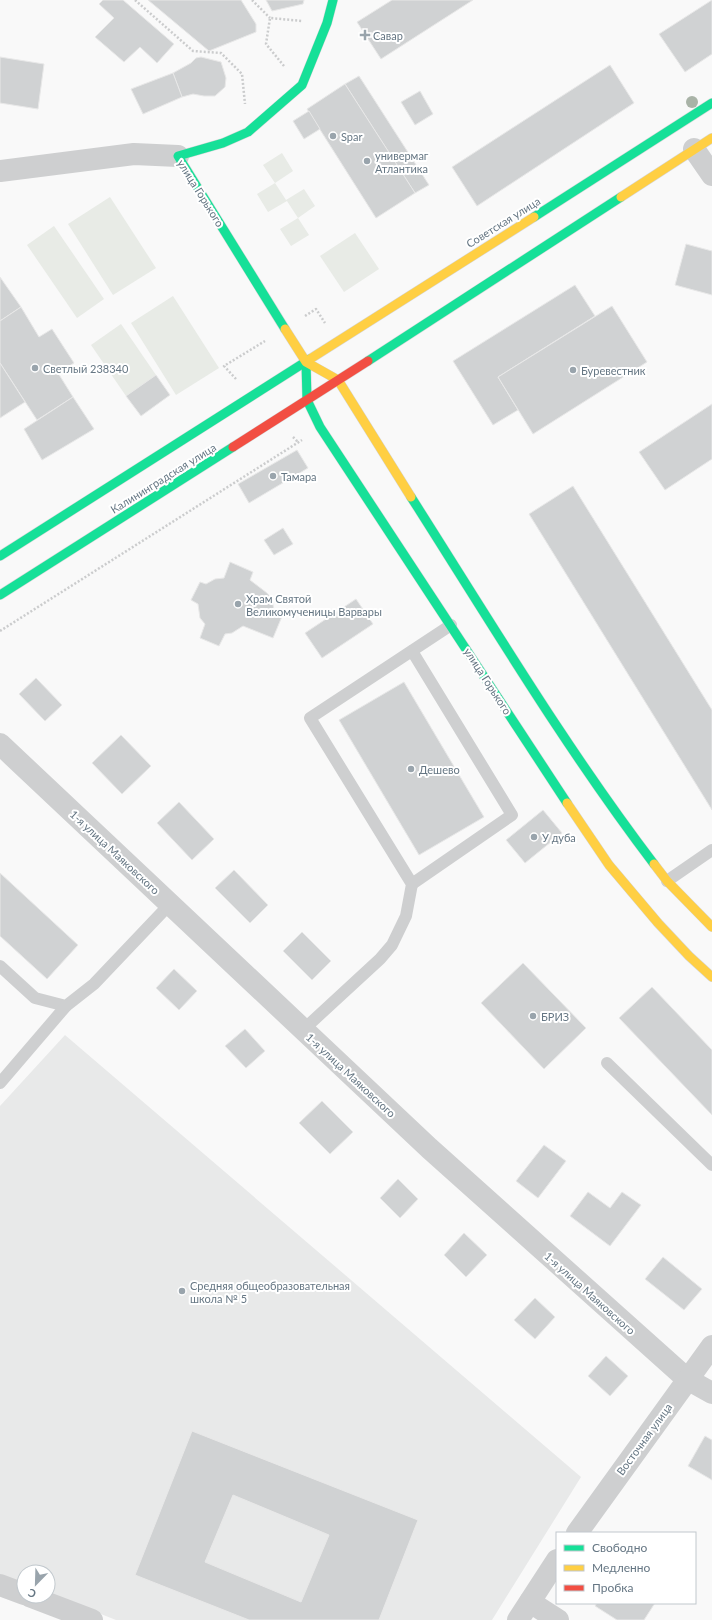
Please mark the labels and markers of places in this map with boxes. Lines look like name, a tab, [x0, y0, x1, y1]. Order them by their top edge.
place label: Савар	[373, 29, 403, 42]
marker: Савар	[360, 30, 370, 40]
place label: Spar	[341, 130, 362, 143]
marker: Spar	[328, 131, 338, 141]
place label: универмаг Атлантика	[375, 149, 429, 175]
marker: универмаг Атлантика	[362, 156, 372, 166]
place label: Светлый 238340	[43, 362, 129, 375]
marker: Светлый 238340	[30, 363, 40, 373]
place label: Буревестник	[581, 364, 646, 377]
marker: Буревестник	[568, 365, 578, 375]
place label: Тамара	[281, 470, 317, 483]
marker: Тамара	[268, 471, 278, 481]
place label: Храм Святой Великомученицы Варвары	[246, 592, 382, 618]
marker: Храм Святой Великомученицы Варвары	[233, 599, 243, 609]
place label: Дешево	[419, 763, 460, 776]
marker: Дешево	[406, 764, 416, 774]
place label: У дуба	[542, 831, 576, 844]
marker: У дуба	[529, 832, 539, 842]
place label: БРИЗ	[541, 1010, 569, 1023]
marker: БРИЗ	[528, 1011, 538, 1021]
place label: Средняя общеобразовательная школа № 5	[190, 1279, 350, 1305]
marker: Средняя общеобразовательная школа № 5	[177, 1286, 187, 1296]

